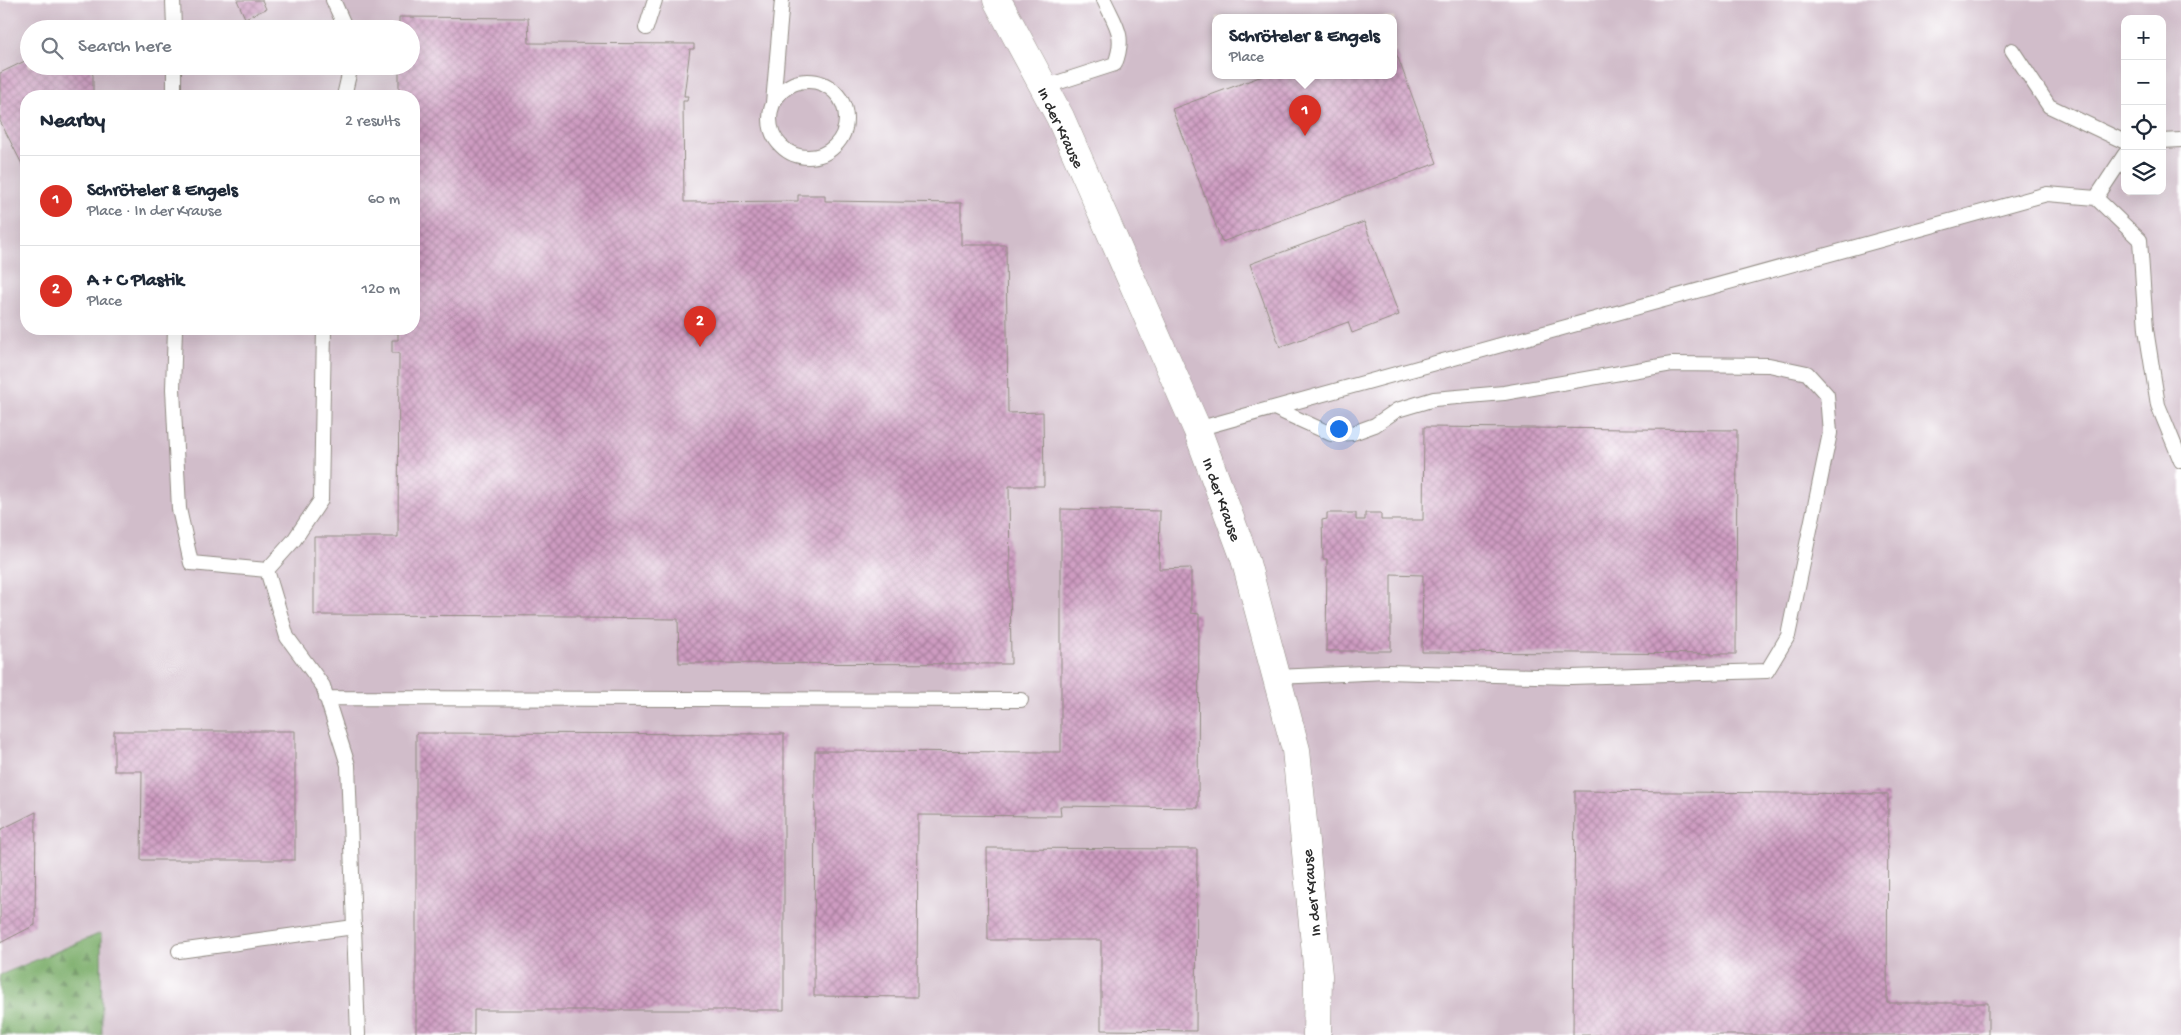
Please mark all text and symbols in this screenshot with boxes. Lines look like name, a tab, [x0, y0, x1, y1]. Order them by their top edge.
popup	[1212, 14, 1397, 79]
map controls	[2121, 15, 2166, 195]
button: +	[2121, 15, 2166, 60]
search box	[20, 20, 420, 75]
text: Schröteler & Engels	[1229, 26, 1380, 49]
icon: search	[38, 34, 66, 62]
text: Search here	[78, 36, 172, 59]
text: Place	[1229, 49, 1264, 68]
button: −	[2121, 60, 2166, 105]
street label: In der Krause	[1031, 85, 1087, 173]
pin: 1	[1289, 95, 1321, 136]
button: locate	[2121, 105, 2166, 150]
text: Nearby	[40, 110, 105, 135]
text: 2 results	[345, 113, 400, 132]
button: layers	[2121, 150, 2166, 195]
text: Schröteler & Engels	[87, 180, 238, 203]
text: 1	[53, 191, 59, 210]
text: 60 m	[368, 191, 400, 210]
text: Place · In der Krause	[87, 203, 222, 222]
text: A + C Plastik	[87, 270, 184, 293]
text: 2	[52, 281, 60, 300]
text: 120 m	[361, 281, 400, 300]
text: Place	[87, 293, 122, 312]
pin: 2	[684, 306, 716, 347]
your location	[1326, 416, 1352, 442]
street label: In der Krause	[1196, 456, 1244, 545]
street label: In der Krause	[1299, 847, 1327, 937]

